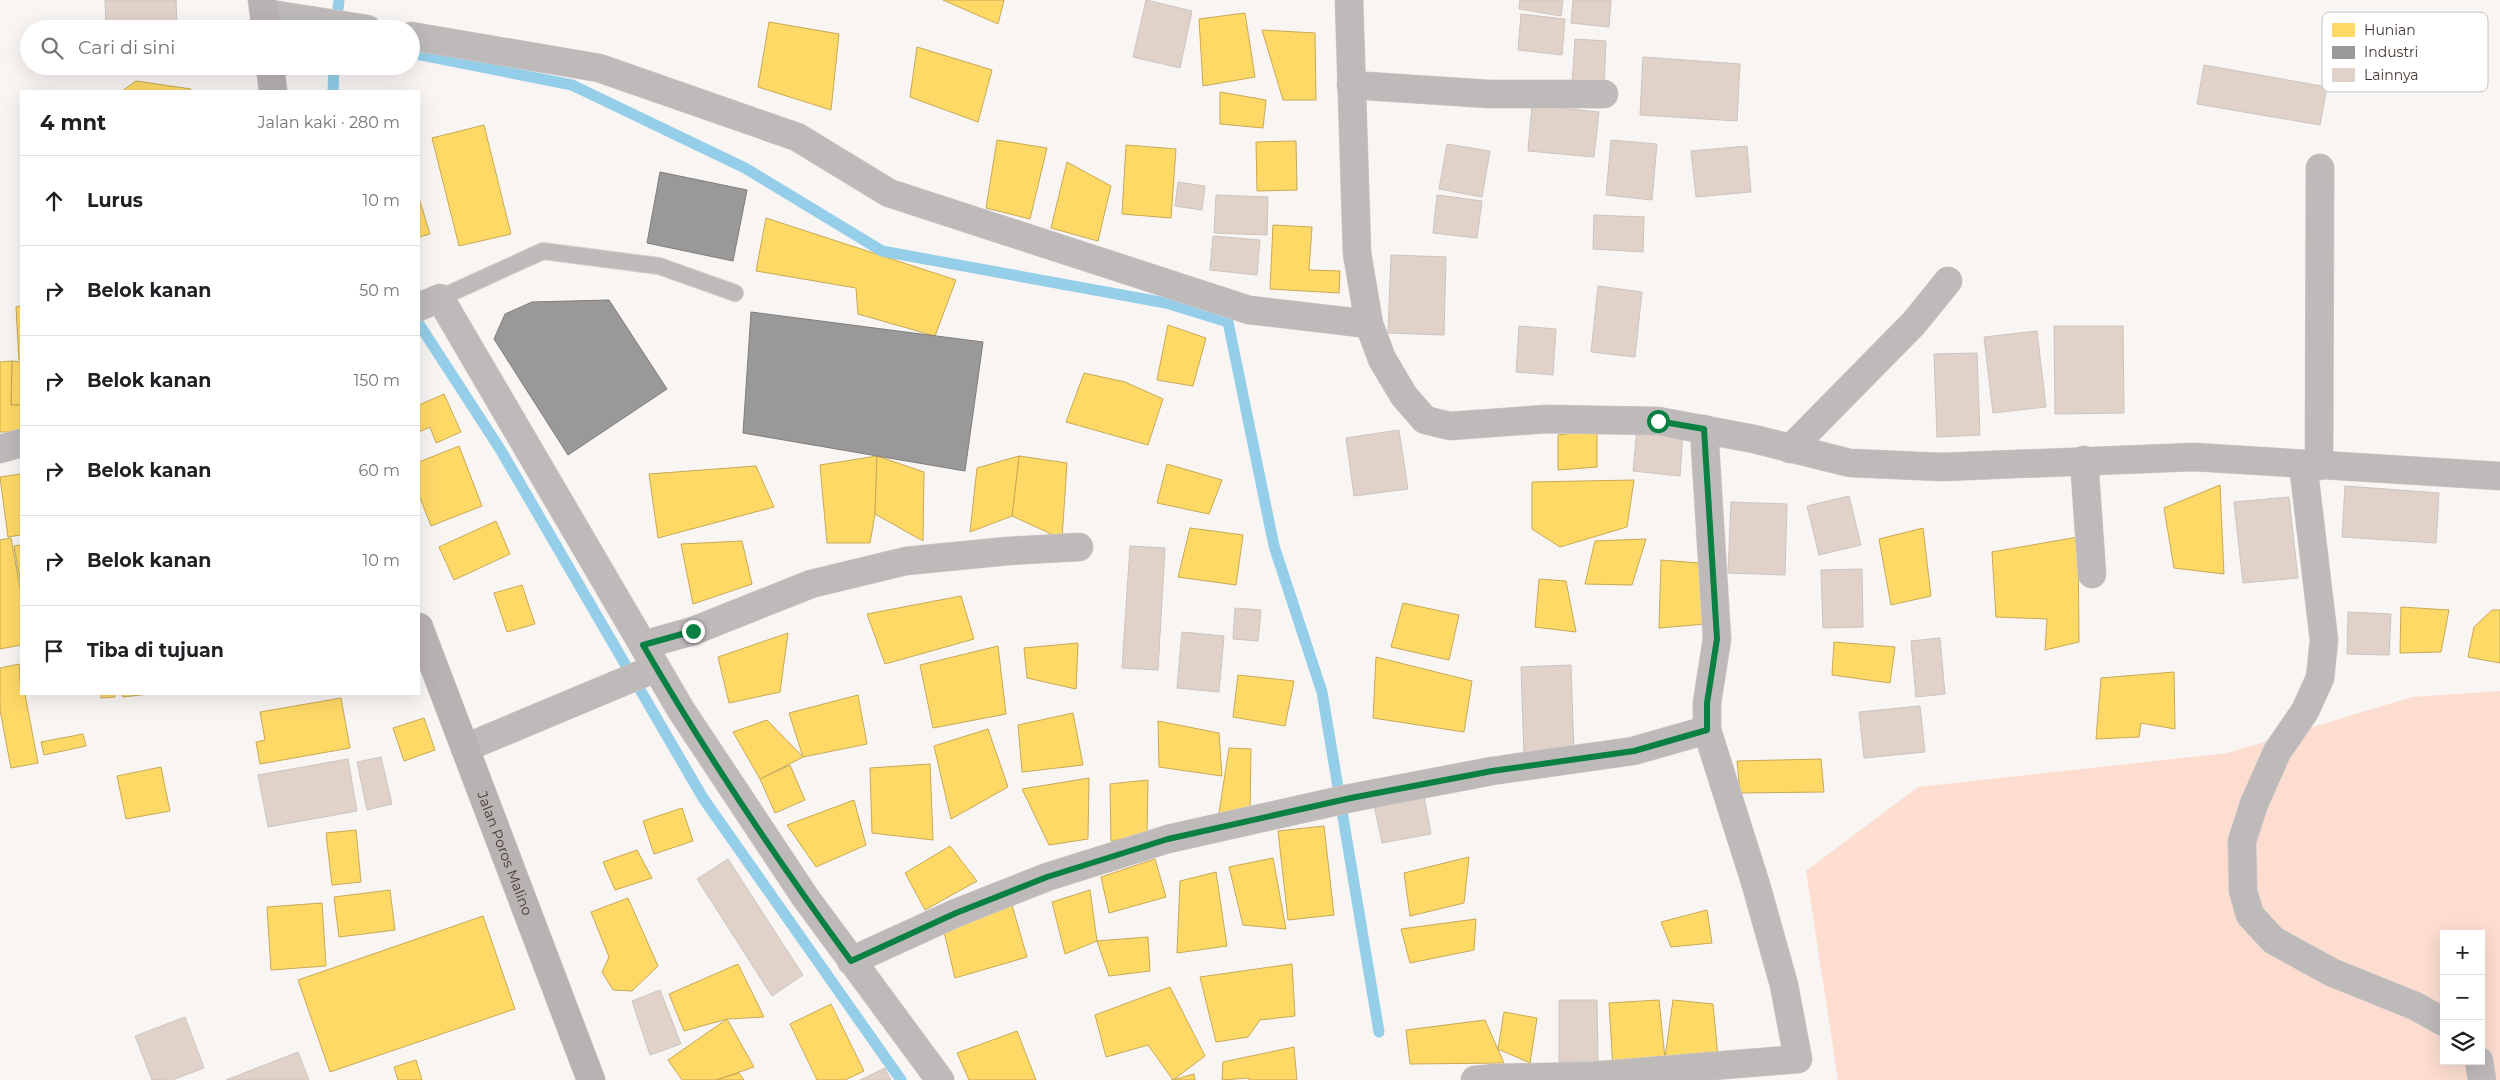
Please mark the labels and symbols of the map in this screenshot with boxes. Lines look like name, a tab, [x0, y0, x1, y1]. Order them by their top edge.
legend	[2322, 12, 2488, 92]
text: Hunian	[2364, 21, 2416, 39]
text: Industri	[2364, 43, 2418, 61]
text: Lainnya	[2364, 66, 2419, 84]
route start	[1647, 410, 1670, 433]
route end	[682, 620, 705, 643]
street label: Jalan Poros Malino	[473, 788, 537, 918]

